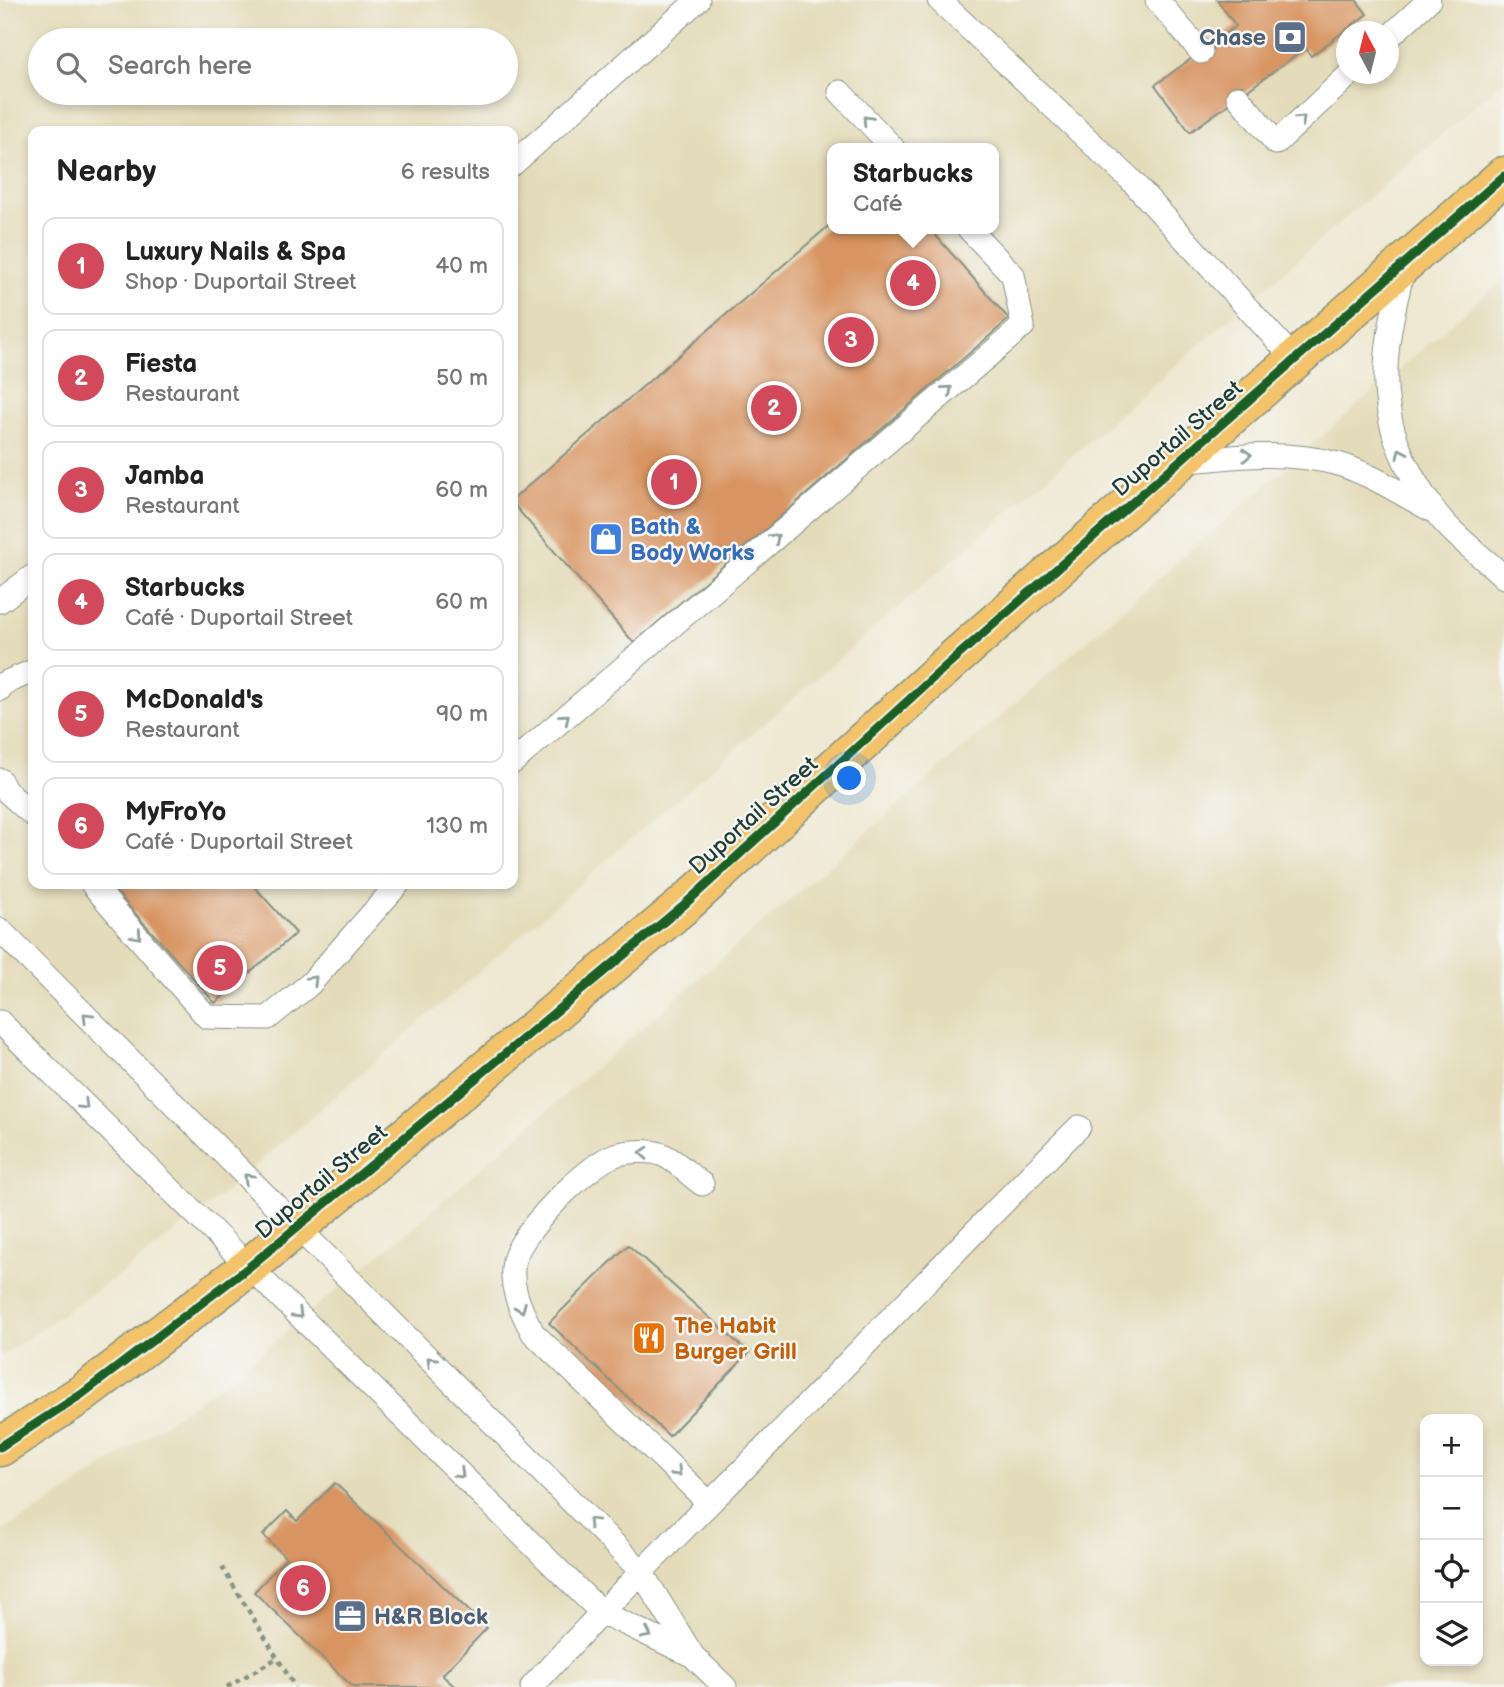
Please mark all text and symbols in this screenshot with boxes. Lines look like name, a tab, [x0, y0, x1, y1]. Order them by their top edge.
bank icon: Chase	[1271, 18, 1309, 56]
north arrow	[1336, 21, 1399, 84]
place label: Chase	[1199, 24, 1266, 52]
search box	[28, 28, 518, 105]
icon: search	[52, 48, 90, 86]
text: Search here	[108, 51, 252, 82]
one-way arrow	[862, 115, 875, 128]
one-way arrow	[1293, 115, 1306, 128]
popup	[827, 143, 999, 234]
text: Nearby	[56, 154, 156, 190]
text: 6 results	[401, 158, 490, 186]
text: Starbucks	[853, 159, 973, 190]
text: Café	[853, 190, 903, 218]
text: Luxury Nails & Spa	[125, 237, 346, 268]
text: 1	[76, 252, 86, 280]
text: 40 m	[435, 252, 488, 280]
pin: 4	[890, 257, 936, 309]
text: Shop · Duportail Street	[125, 268, 356, 296]
pin: 3	[828, 314, 874, 366]
text: Fiesta	[125, 349, 197, 380]
text: 2	[74, 364, 88, 392]
text: 50 m	[436, 364, 488, 392]
street label: Duportail Street	[1107, 375, 1248, 503]
text: Restaurant	[125, 380, 239, 408]
pin: 2	[751, 382, 797, 434]
one-way arrow	[940, 386, 953, 398]
one-way arrow	[1242, 448, 1253, 463]
one-way arrow	[1395, 448, 1409, 461]
pin: 1	[651, 456, 697, 508]
text: Jamba	[125, 461, 204, 492]
text: 3	[74, 476, 88, 504]
text: 60 m	[435, 476, 488, 504]
text: Restaurant	[125, 492, 239, 520]
place label: Bath & Body Works	[630, 513, 755, 567]
shop icon: Bath & Body Works	[587, 520, 625, 558]
one-way arrow	[767, 534, 780, 546]
text: Starbucks	[125, 573, 245, 604]
text: 4	[74, 588, 88, 616]
text: 60 m	[435, 588, 488, 616]
text: Café · Duportail Street	[125, 604, 353, 632]
text: McDonald's	[125, 685, 263, 716]
text: 5	[74, 700, 88, 728]
text: 90 m	[436, 700, 488, 728]
one-way arrow	[556, 714, 569, 726]
text: Restaurant	[125, 716, 239, 744]
street label: Duportail Street	[684, 751, 824, 881]
your location	[832, 761, 866, 795]
text: MyFroYo	[125, 797, 226, 828]
text: 6	[74, 812, 88, 840]
text: 130 m	[426, 812, 488, 840]
text: Café · Duportail Street	[125, 828, 353, 856]
one-way arrow	[129, 927, 141, 940]
pin: 5	[197, 942, 243, 994]
one-way arrow	[304, 975, 317, 988]
one-way arrow	[83, 1013, 96, 1026]
one-way arrow	[75, 1096, 88, 1109]
street label: Duportail Street	[250, 1119, 393, 1245]
one-way arrow	[638, 1146, 649, 1161]
one-way arrow	[243, 1174, 256, 1187]
one-way arrow	[513, 1302, 527, 1314]
one-way arrow	[289, 1306, 302, 1319]
place label: The Habit Burger Grill	[674, 1312, 797, 1366]
restaurant icon: The Habit Burger Grill	[630, 1319, 668, 1357]
one-way arrow	[427, 1357, 439, 1369]
map controls	[1420, 1414, 1483, 1666]
button: +	[1420, 1414, 1483, 1477]
one-way arrow	[669, 1464, 682, 1477]
one-way arrow	[452, 1465, 465, 1478]
button: −	[1420, 1477, 1483, 1540]
one-way arrow	[587, 1517, 600, 1530]
button: locate	[1420, 1540, 1483, 1603]
pin: 6	[280, 1562, 326, 1614]
office icon: H&R Block	[331, 1597, 369, 1635]
place label: H&R Block	[374, 1603, 488, 1631]
button: layers	[1420, 1603, 1483, 1666]
one-way arrow	[640, 1626, 652, 1640]

